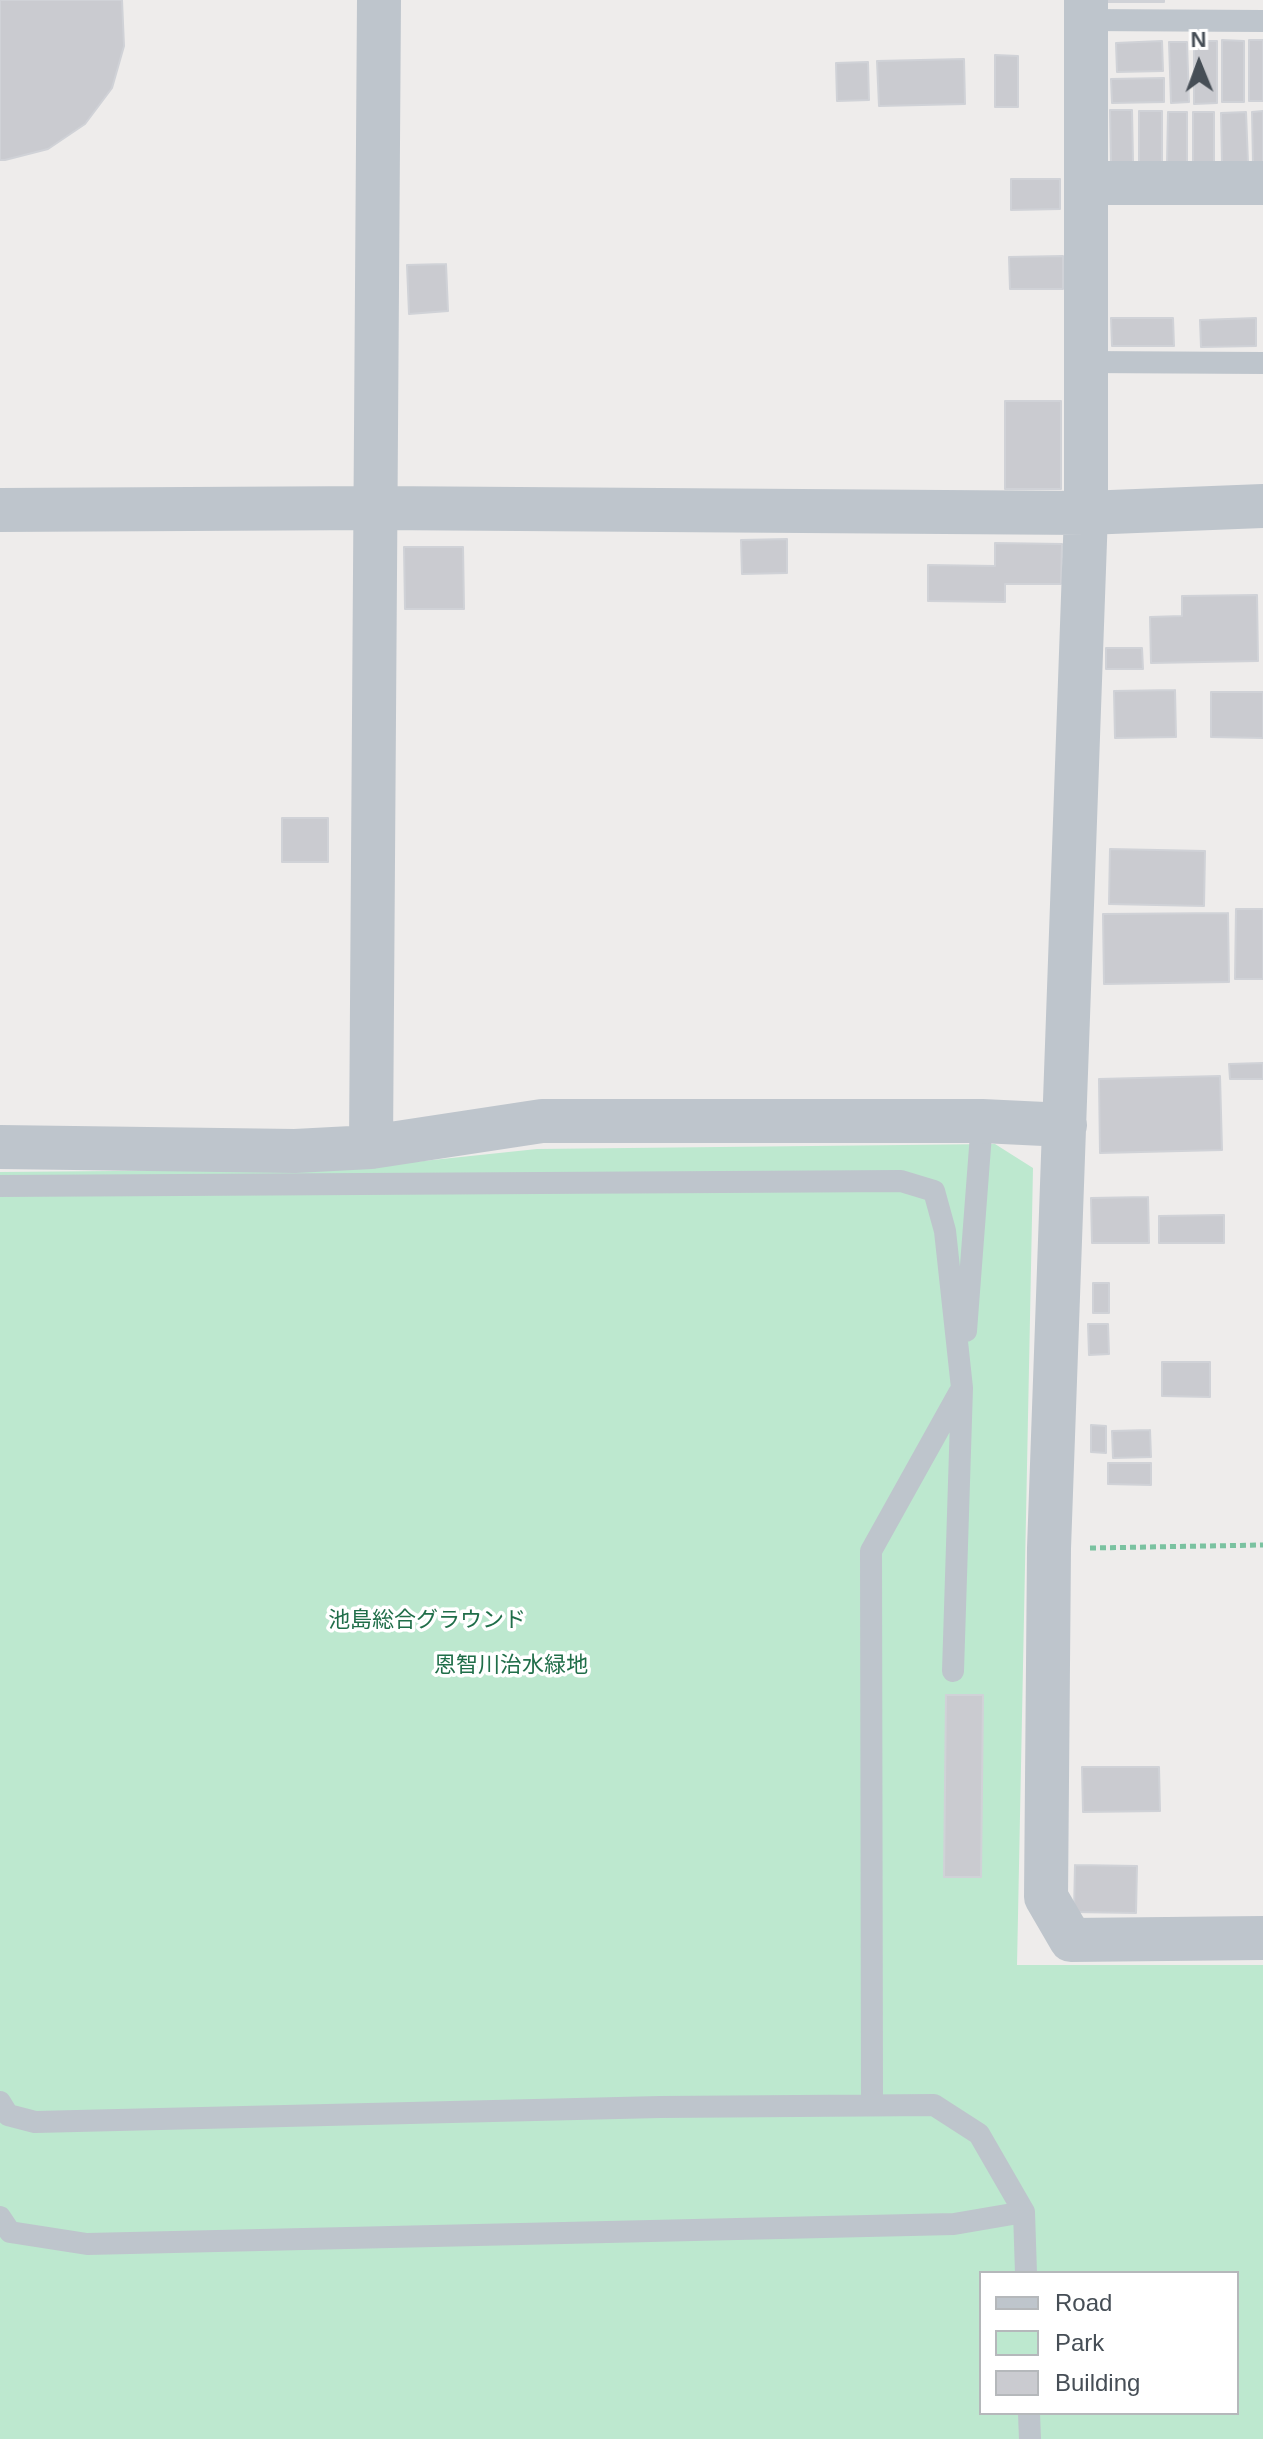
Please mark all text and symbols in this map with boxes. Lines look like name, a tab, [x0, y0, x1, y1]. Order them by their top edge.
north arrow	[1159, 24, 1239, 104]
text: N	[1190, 27, 1207, 52]
park label: 池島総合グラウンド	[328, 1608, 526, 1634]
park label: 恩智川治水緑地	[434, 1653, 588, 1679]
legend	[979, 2271, 1239, 2415]
text: Road	[1055, 2289, 1112, 2316]
text: Park	[1055, 2329, 1104, 2356]
text: Building	[1055, 2369, 1140, 2396]

